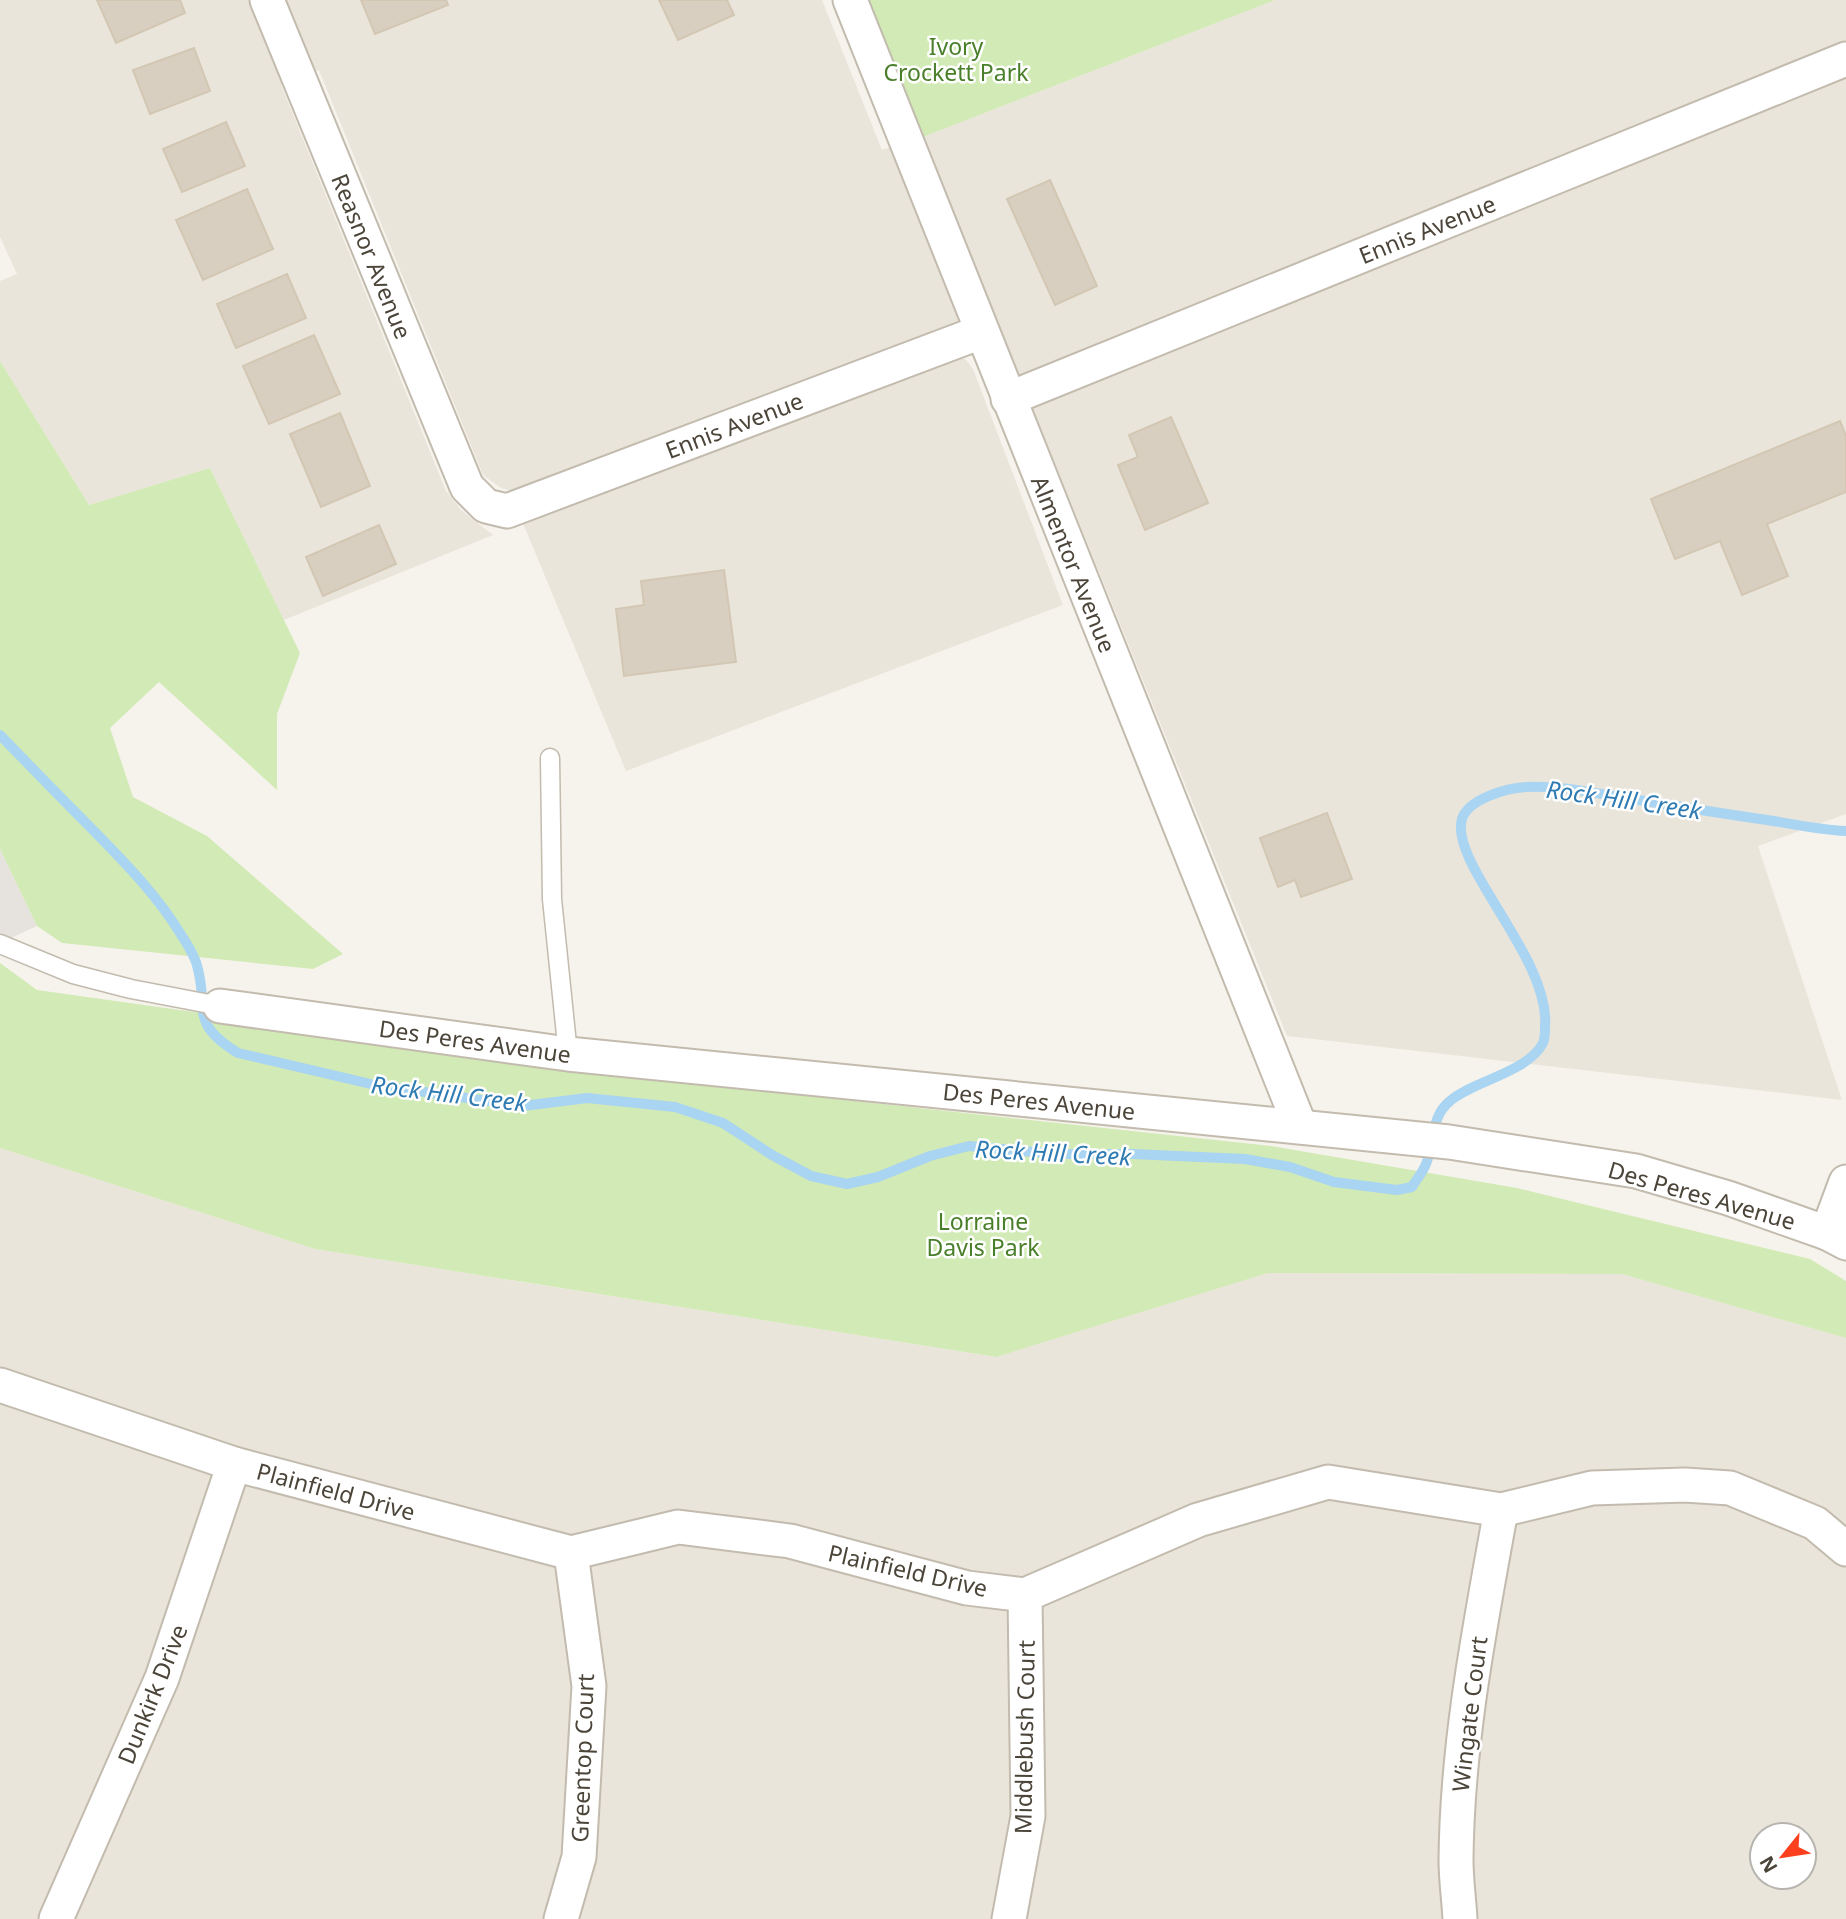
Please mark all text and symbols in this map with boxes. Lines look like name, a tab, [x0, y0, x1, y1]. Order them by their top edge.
park label: Ivory Crockett Park	[884, 30, 1029, 88]
street label: Reasnor Avenue	[324, 169, 420, 343]
street label: Ennis Avenue	[1354, 187, 1500, 271]
street label: Ennis Avenue	[661, 384, 807, 466]
street label: Almentor Avenue	[1024, 471, 1124, 657]
water label: Rock Hill Creek	[1544, 772, 1705, 826]
street label: Des Peres Avenue	[377, 1012, 573, 1070]
water label: Rock Hill Creek	[369, 1067, 530, 1119]
street label: Des Peres Avenue	[941, 1075, 1137, 1127]
water label: Rock Hill Creek	[974, 1131, 1133, 1173]
street label: Des Peres Avenue	[1605, 1153, 1799, 1237]
park label: Lorraine Davis Park	[927, 1205, 1040, 1263]
street label: Plainfield Drive	[253, 1454, 419, 1528]
street label: Plainfield Drive	[825, 1536, 991, 1604]
street label: Dunkirk Drive	[109, 1619, 195, 1769]
street label: Wingate Court	[1444, 1634, 1494, 1794]
street label: Middlebush Court	[1006, 1640, 1042, 1834]
street label: Greentop Court	[563, 1673, 601, 1843]
north arrow	[1748, 1821, 1818, 1891]
text: N	[1753, 1851, 1783, 1878]

